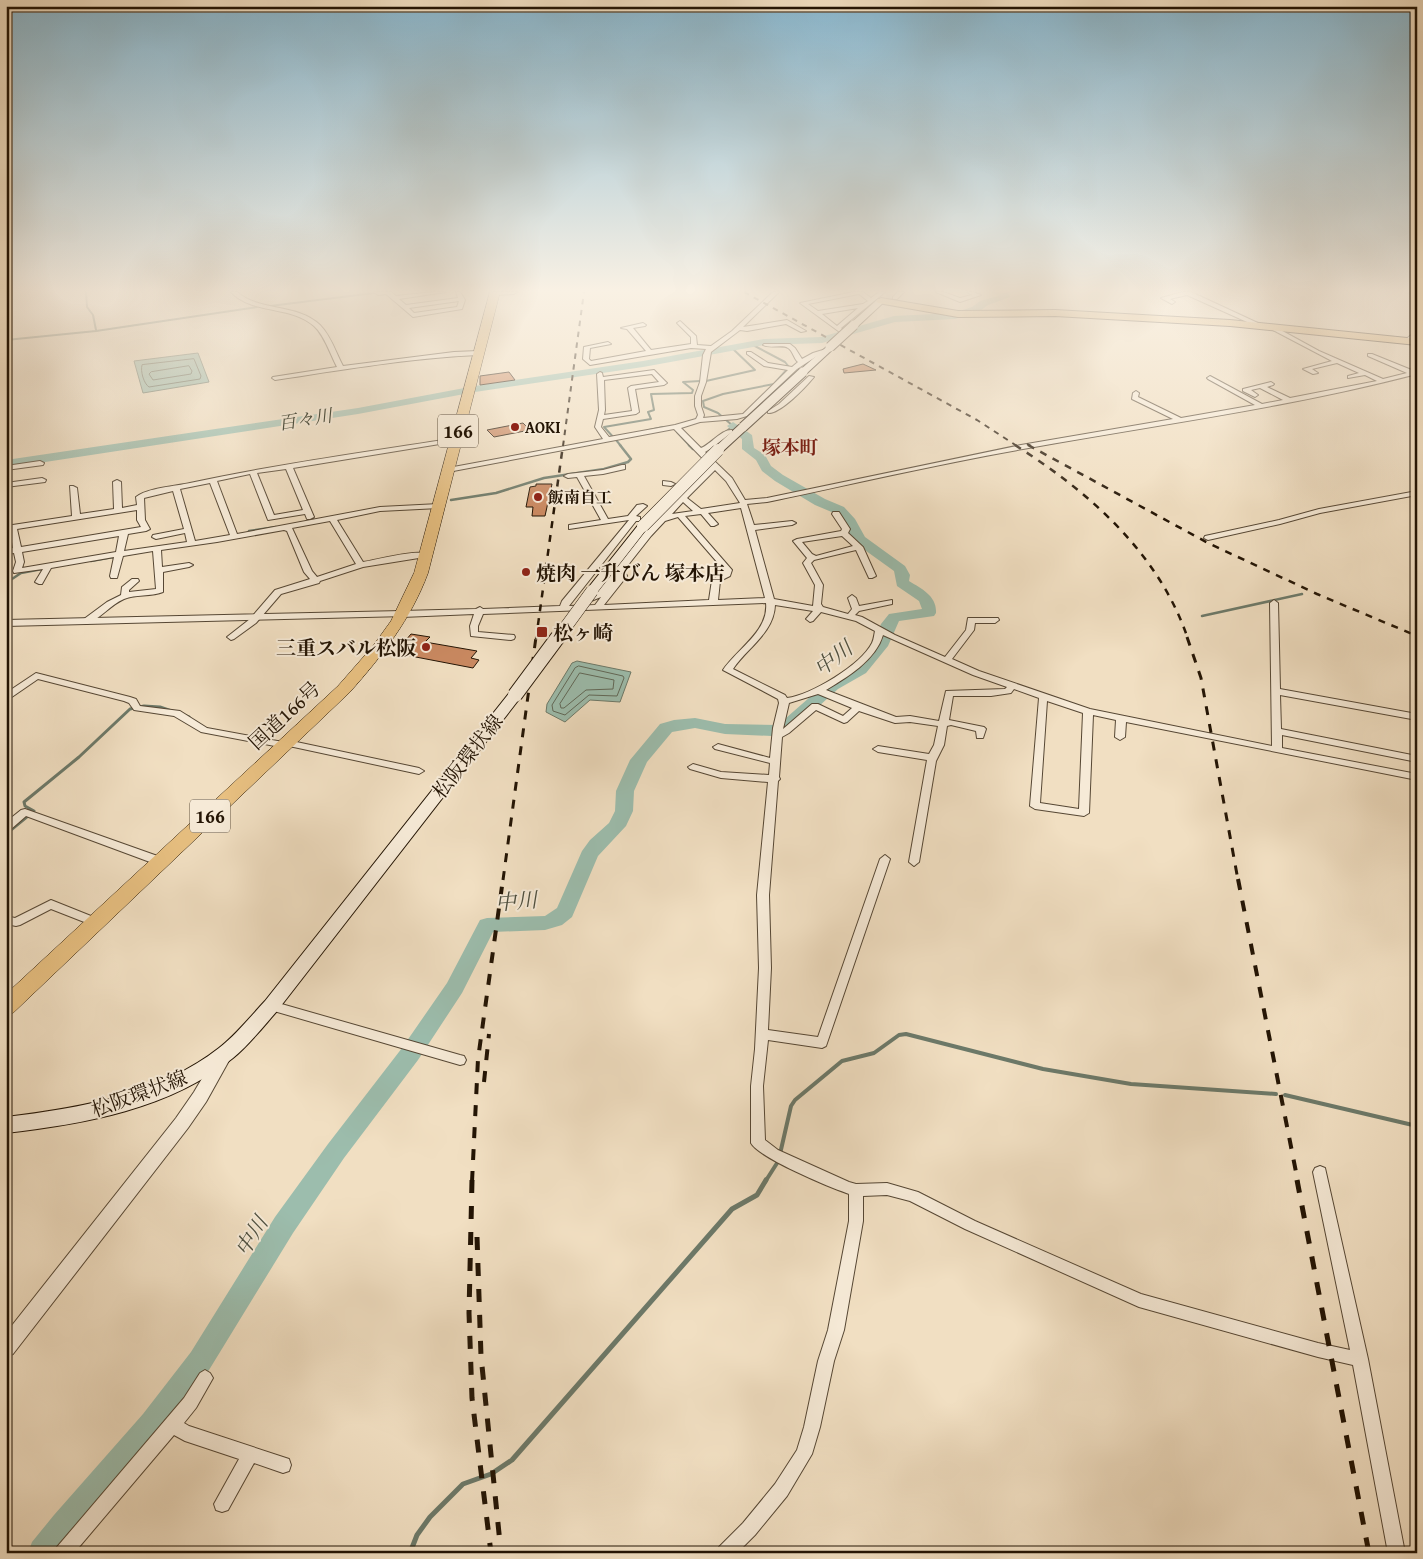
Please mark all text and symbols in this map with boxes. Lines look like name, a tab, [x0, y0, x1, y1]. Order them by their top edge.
water label: 百々川	[276, 401, 336, 437]
road number: 166	[438, 414, 478, 448]
place label: AOKI	[525, 415, 561, 439]
marker: AOKI	[509, 421, 521, 433]
district label: 塚本町	[761, 433, 819, 461]
place label: 飯南自工	[548, 485, 612, 509]
marker: 飯南自工	[532, 491, 544, 503]
place label: 焼肉 一升びん 塚本店	[536, 558, 725, 587]
marker: 焼肉 一升びん 塚本店	[520, 566, 532, 578]
place label: 松ヶ崎	[553, 618, 613, 647]
marker: 松ヶ崎	[535, 625, 549, 639]
water label: 中川	[807, 632, 861, 683]
place label: 三重スバル松阪	[276, 633, 416, 662]
marker: 三重スバル松阪	[420, 641, 432, 653]
street label: 国道166号	[242, 674, 326, 756]
street label: 松阪環状線	[425, 708, 509, 804]
road number: 166	[190, 799, 230, 832]
water label: 中川	[494, 884, 540, 918]
street label: 松阪環状線	[87, 1062, 191, 1124]
water label: 中川	[227, 1208, 276, 1262]

